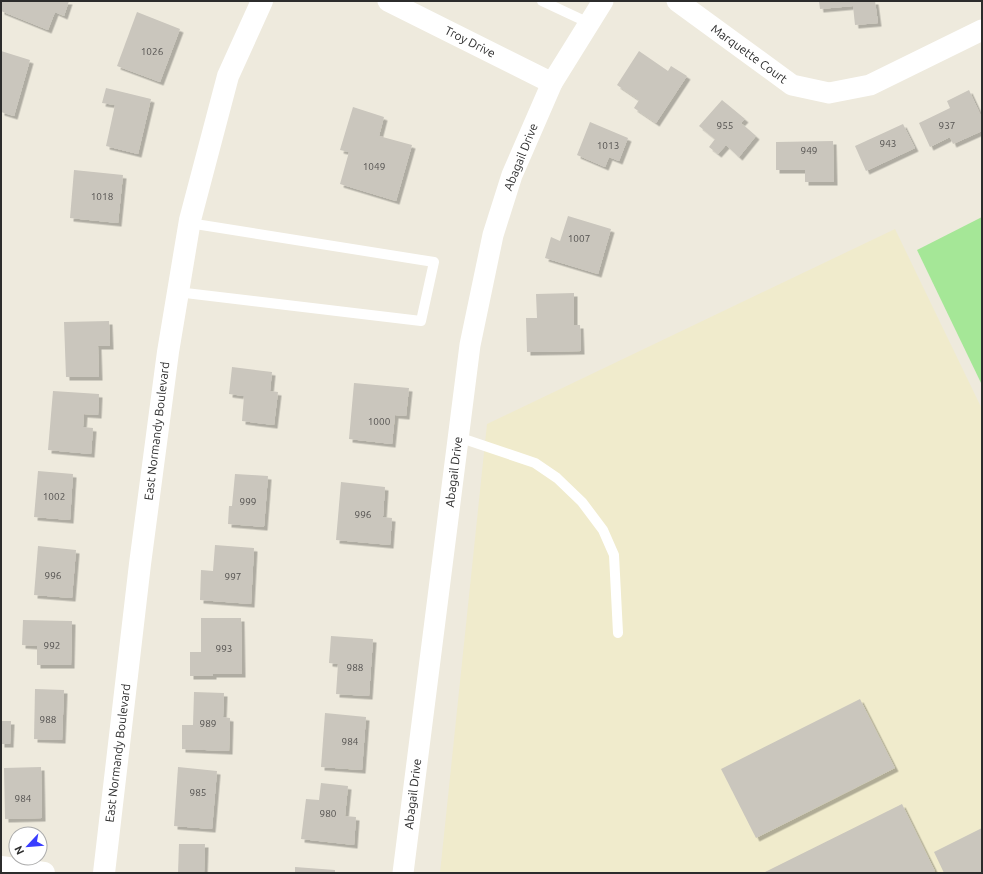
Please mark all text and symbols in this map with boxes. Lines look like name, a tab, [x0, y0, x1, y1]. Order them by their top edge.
street label: Marquette Court	[709, 22, 790, 86]
street label: Troy Drive	[443, 23, 498, 60]
house number: 1026	[141, 46, 164, 57]
house number: 955	[717, 120, 733, 131]
house number: 937	[939, 120, 955, 131]
street label: Abagail Drive	[501, 121, 540, 192]
house number: 943	[880, 138, 896, 149]
house number: 1013	[597, 140, 619, 151]
house number: 949	[801, 145, 817, 156]
house number: 1049	[363, 161, 385, 172]
house number: 1018	[91, 191, 114, 202]
house number: 1007	[568, 233, 590, 244]
street label: East Normandy Boulevard	[142, 361, 171, 501]
house number: 1000	[368, 416, 391, 427]
street label: Abagail Drive	[443, 436, 464, 508]
house number: 1002	[43, 491, 65, 502]
house number: 999	[240, 496, 256, 507]
house number: 996	[355, 509, 372, 520]
house number: 996	[45, 570, 62, 581]
house number: 997	[225, 571, 241, 582]
house number: 992	[44, 640, 60, 651]
house number: 993	[216, 643, 232, 654]
house number: 988	[347, 662, 364, 673]
street label: East Normandy Boulevard	[103, 683, 132, 823]
house number: 988	[40, 714, 57, 725]
house number: 989	[200, 718, 216, 729]
house number: 984	[342, 736, 359, 747]
street label: Abagail Drive	[402, 758, 423, 830]
house number: 985	[190, 787, 206, 798]
house number: 984	[15, 793, 32, 804]
house number: 980	[320, 808, 337, 819]
north arrow	[8, 826, 48, 866]
text: N	[12, 844, 26, 857]

